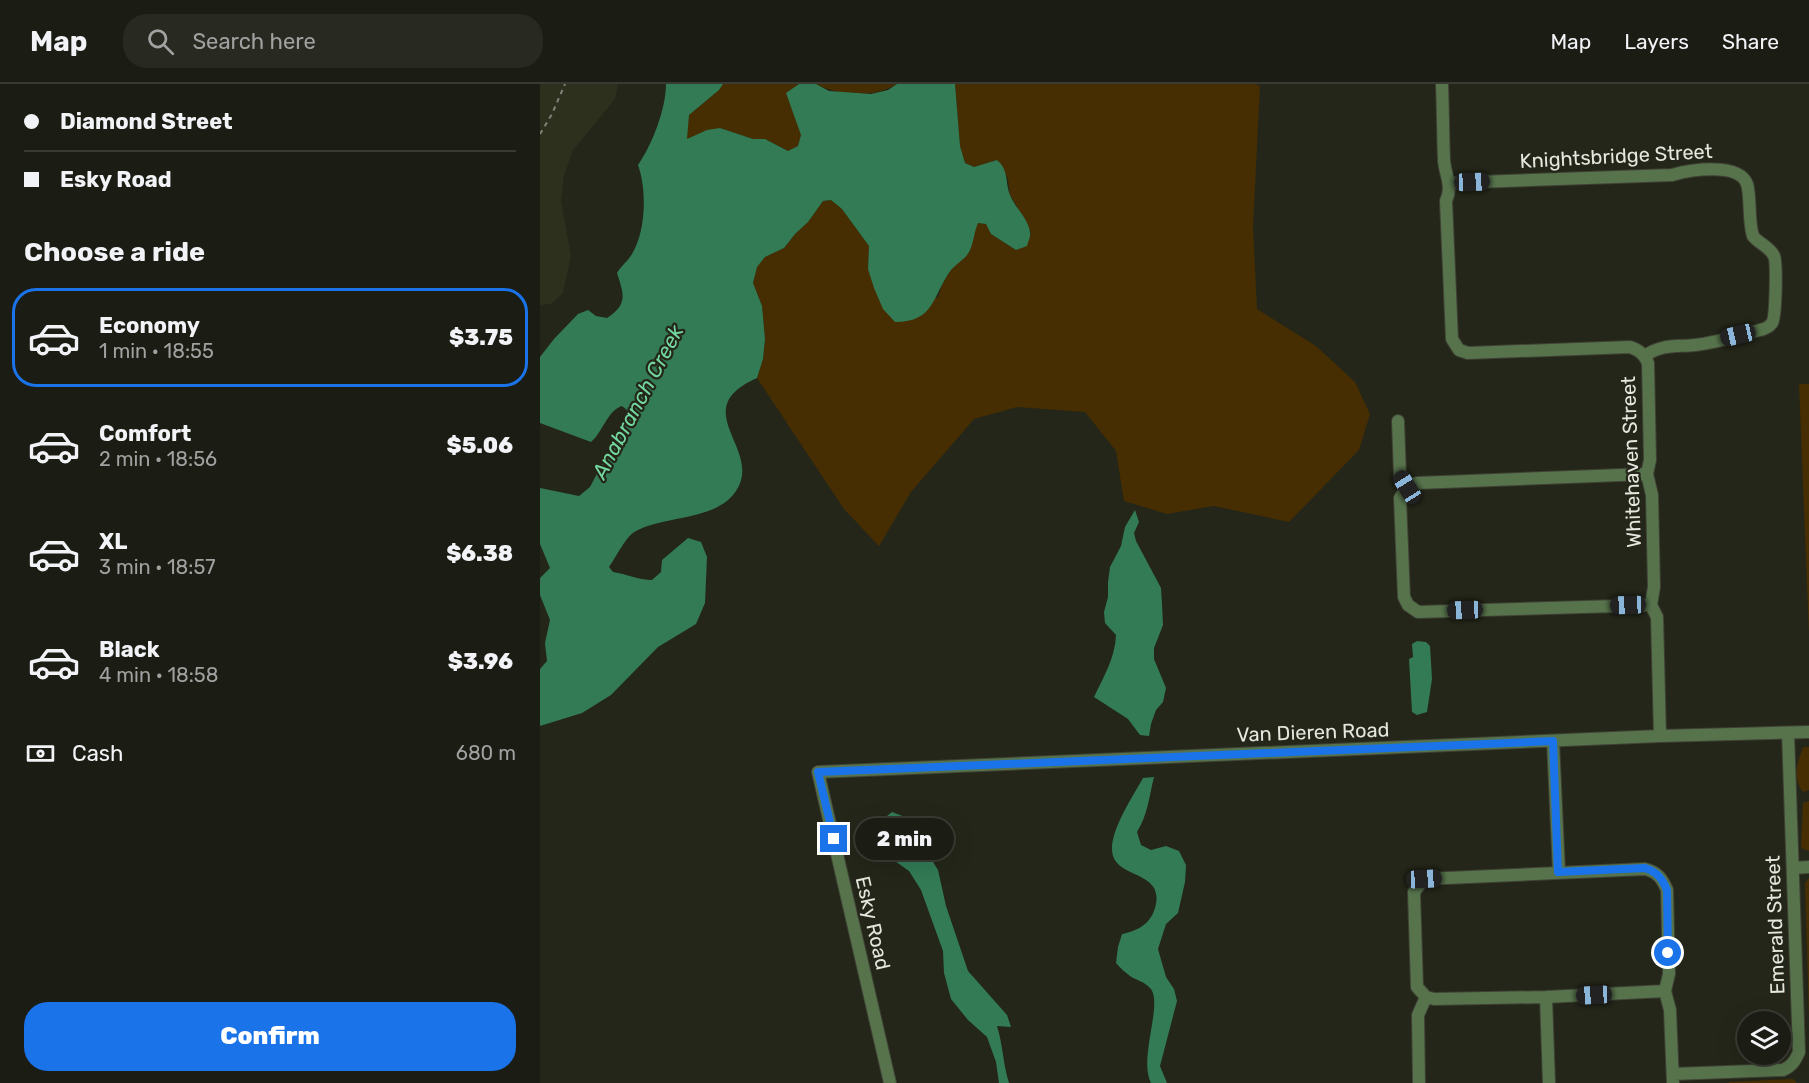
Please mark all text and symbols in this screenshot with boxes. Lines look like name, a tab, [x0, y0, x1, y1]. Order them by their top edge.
search box	[123, 14, 543, 68]
text: Map	[30, 25, 87, 58]
icon: search	[144, 25, 177, 58]
text: Search here	[192, 28, 316, 55]
text: Map	[1550, 29, 1591, 54]
text: Layers	[1624, 29, 1689, 54]
text: Share	[1722, 29, 1779, 54]
text: Diamond Street	[60, 108, 232, 135]
street label: Knightsbridge Street	[1519, 139, 1713, 173]
text: Esky Road	[60, 166, 172, 193]
car	[1454, 172, 1490, 192]
text: Choose a ride	[24, 236, 205, 268]
icon: car	[27, 311, 81, 365]
text: Economy	[99, 312, 200, 339]
water label: Anabranch Creek	[586, 320, 689, 484]
car	[1718, 322, 1758, 348]
text: $3.75	[449, 324, 513, 351]
text: 1 min · 18:55	[99, 339, 214, 363]
street label: Whitehaven Street	[1616, 376, 1646, 548]
icon: car	[27, 419, 81, 473]
text: Comfort	[99, 420, 191, 447]
text: $5.06	[447, 432, 513, 459]
text: 2 min · 18:56	[99, 447, 217, 471]
car	[1390, 467, 1424, 507]
icon: car	[27, 527, 81, 581]
text: XL	[99, 528, 127, 555]
text: $6.38	[446, 540, 513, 567]
text: 3 min · 18:57	[99, 555, 216, 579]
car	[1610, 595, 1646, 615]
car	[1447, 600, 1483, 620]
icon: car	[27, 635, 81, 689]
text: Black	[99, 636, 160, 663]
text: $3.96	[448, 648, 513, 675]
text: 4 min · 18:58	[99, 663, 218, 687]
street label: Van Dieren Road	[1236, 717, 1390, 747]
icon: cash	[24, 737, 57, 770]
text: Cash	[72, 740, 123, 767]
text: 680 m	[456, 741, 516, 765]
callout: 2 min	[855, 818, 954, 860]
route end	[820, 825, 847, 852]
text: 2 min	[877, 827, 932, 851]
street label: Emerald Street	[1761, 855, 1789, 995]
car	[1406, 869, 1442, 889]
street label: Esky Road	[851, 874, 895, 972]
route start	[1654, 939, 1681, 966]
car	[1576, 985, 1612, 1005]
button: Confirm	[24, 1002, 516, 1071]
map controls	[1737, 1011, 1791, 1065]
button: layers	[1737, 1011, 1791, 1065]

